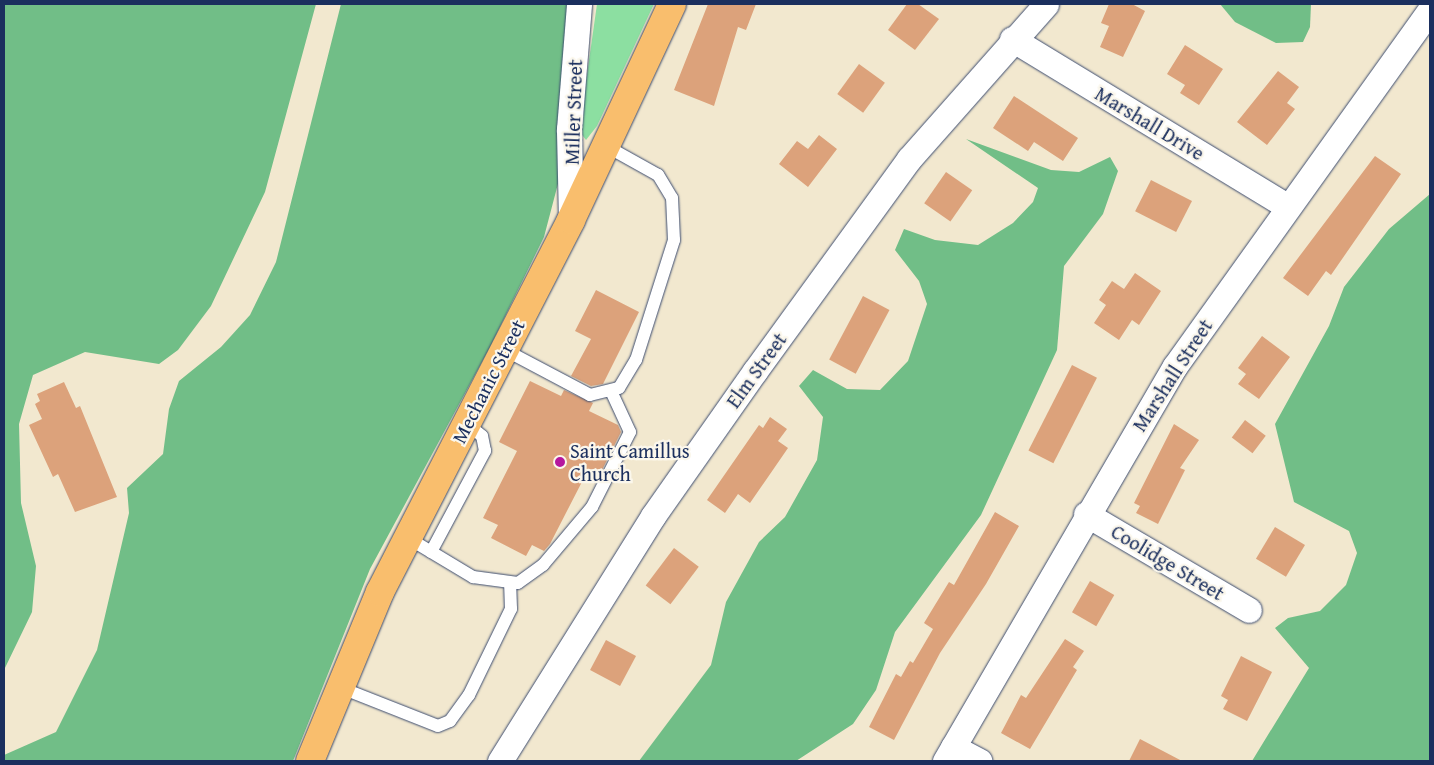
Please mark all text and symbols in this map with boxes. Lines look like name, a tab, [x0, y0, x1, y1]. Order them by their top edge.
street label: Miller Street	[559, 59, 587, 165]
street label: Marshall Drive	[1091, 81, 1209, 165]
street label: Marshall Street	[1127, 314, 1217, 436]
street label: Mechanic Street	[446, 315, 530, 447]
street label: Elm Street	[721, 328, 791, 412]
place label: Saint Camillus Church	[570, 439, 690, 486]
marker: Saint Camillus Church	[554, 456, 566, 468]
street label: Coolidge Street	[1107, 519, 1229, 605]

